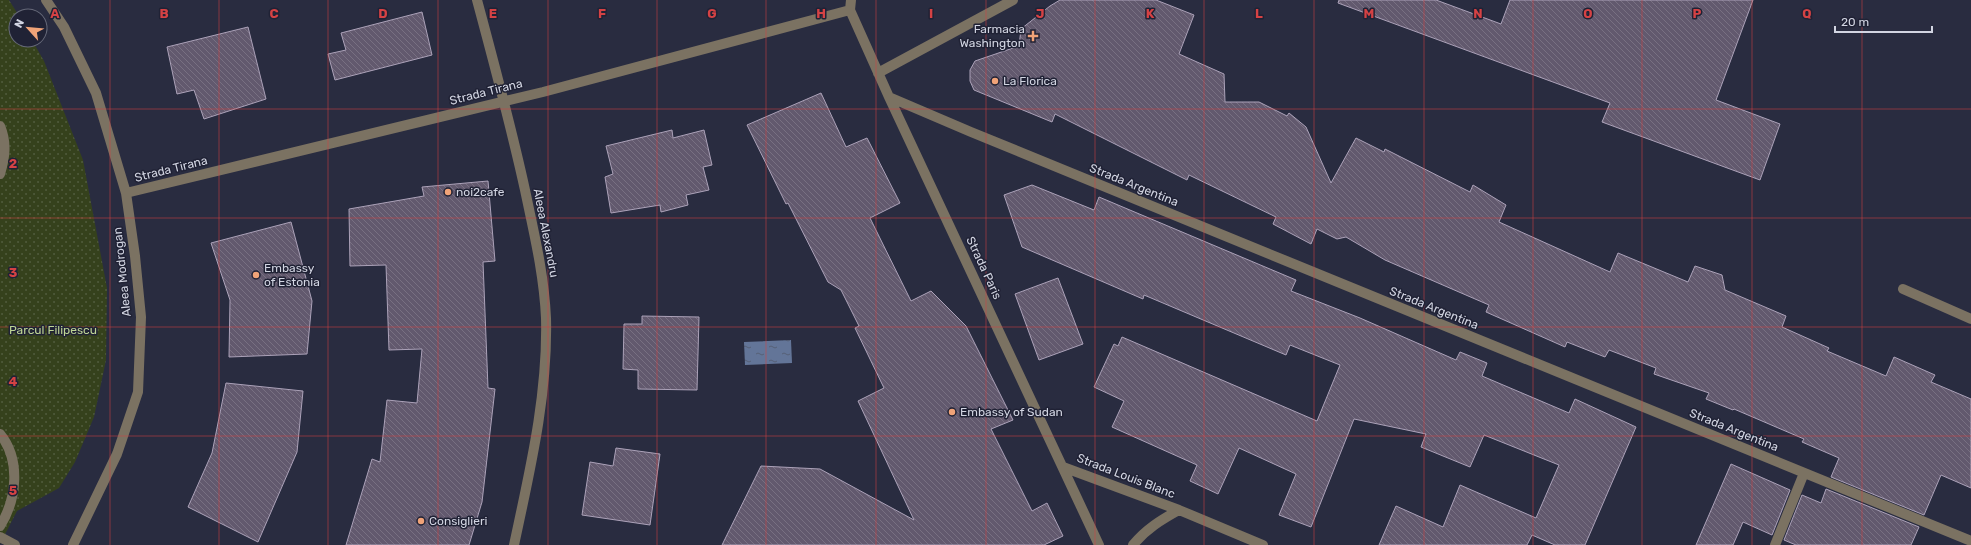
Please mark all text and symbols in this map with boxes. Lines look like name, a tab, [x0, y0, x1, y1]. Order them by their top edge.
text: A	[50, 6, 60, 21]
text: B	[159, 6, 169, 21]
text: C	[269, 6, 279, 21]
text: D	[378, 6, 388, 21]
text: E	[489, 6, 497, 21]
text: F	[598, 6, 606, 21]
text: G	[707, 6, 717, 21]
text: H	[816, 6, 826, 21]
text: I	[929, 6, 933, 21]
text: J	[1036, 6, 1044, 21]
text: K	[1146, 6, 1155, 21]
text: L	[1255, 6, 1263, 21]
text: M	[1364, 6, 1374, 21]
text: N	[1473, 6, 1483, 21]
text: O	[1583, 6, 1593, 21]
text: P	[1693, 6, 1702, 21]
text: Q	[1802, 6, 1812, 21]
north arrow	[8, 8, 48, 48]
scale bar	[1835, 8, 1932, 34]
text: 20 m	[1841, 15, 1869, 29]
text: N	[12, 17, 27, 30]
place label: Farmacia Washington	[959, 22, 1025, 50]
marker: Farmacia Washington	[1028, 31, 1038, 41]
place label: La Florica	[1003, 74, 1057, 88]
street label: Strada Tirana	[448, 76, 524, 108]
marker: La Florica	[990, 76, 1000, 86]
street label: Strada Tirana	[133, 153, 209, 185]
text: 2	[9, 156, 17, 171]
street label: Strada Argentina	[1087, 161, 1181, 209]
place label: noi2cafe	[456, 185, 505, 199]
marker: noi2cafe	[443, 187, 453, 197]
street label: Aleea Alexandru	[531, 187, 561, 279]
street label: Aleea Modrogan	[110, 227, 134, 317]
street label: Strada Paris	[963, 234, 1005, 302]
place label: Embassy of Estonia	[264, 261, 320, 289]
text: 3	[9, 265, 18, 280]
marker: Embassy of Estonia	[251, 270, 261, 280]
street label: Strada Argentina	[1387, 284, 1481, 332]
park label: Parcul Filipescu	[9, 323, 97, 337]
text: 4	[9, 374, 18, 389]
place label: Embassy of Sudan	[960, 405, 1063, 419]
street label: Strada Argentina	[1687, 406, 1781, 454]
marker: Embassy of Sudan	[947, 407, 957, 417]
street label: Strada Louis Blanc	[1075, 451, 1177, 501]
text: 5	[9, 483, 17, 498]
place label: Consiglieri	[429, 514, 487, 528]
marker: Consiglieri	[416, 516, 426, 526]

